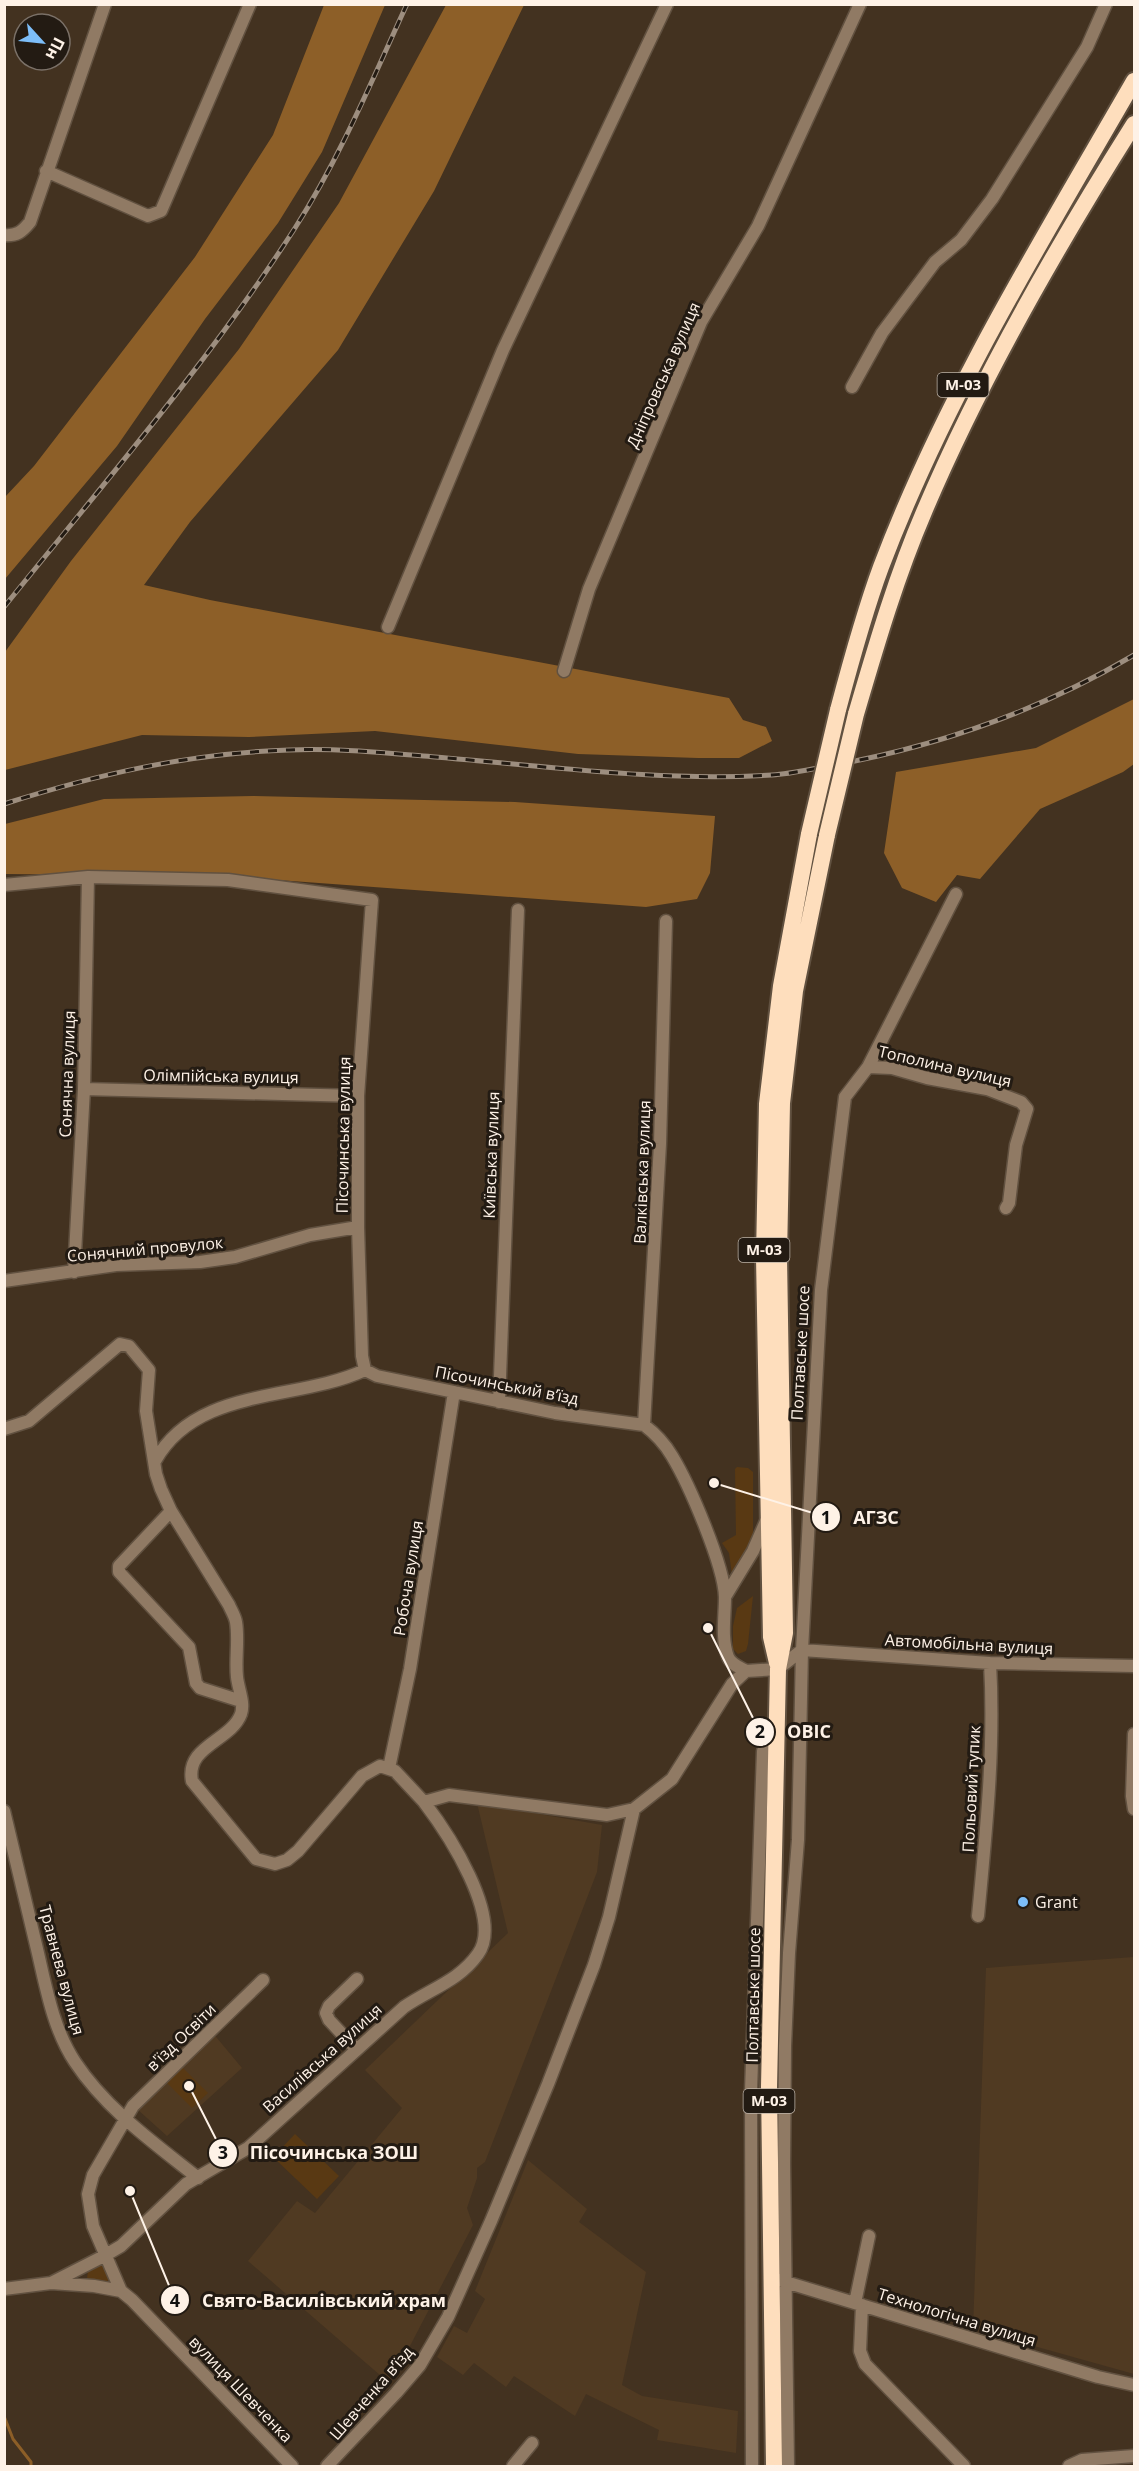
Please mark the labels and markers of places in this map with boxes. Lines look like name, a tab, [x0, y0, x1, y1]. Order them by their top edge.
callout: АГЗС	[811, 1499, 910, 1535]
callout: ОВІС	[745, 1714, 843, 1750]
place label: Grant	[1035, 1891, 1078, 1913]
marker: Grant	[1016, 1895, 1030, 1909]
callout: Пісочинська ЗОШ	[208, 2135, 430, 2171]
callout: Свято-Василівський храм	[160, 2282, 458, 2318]

